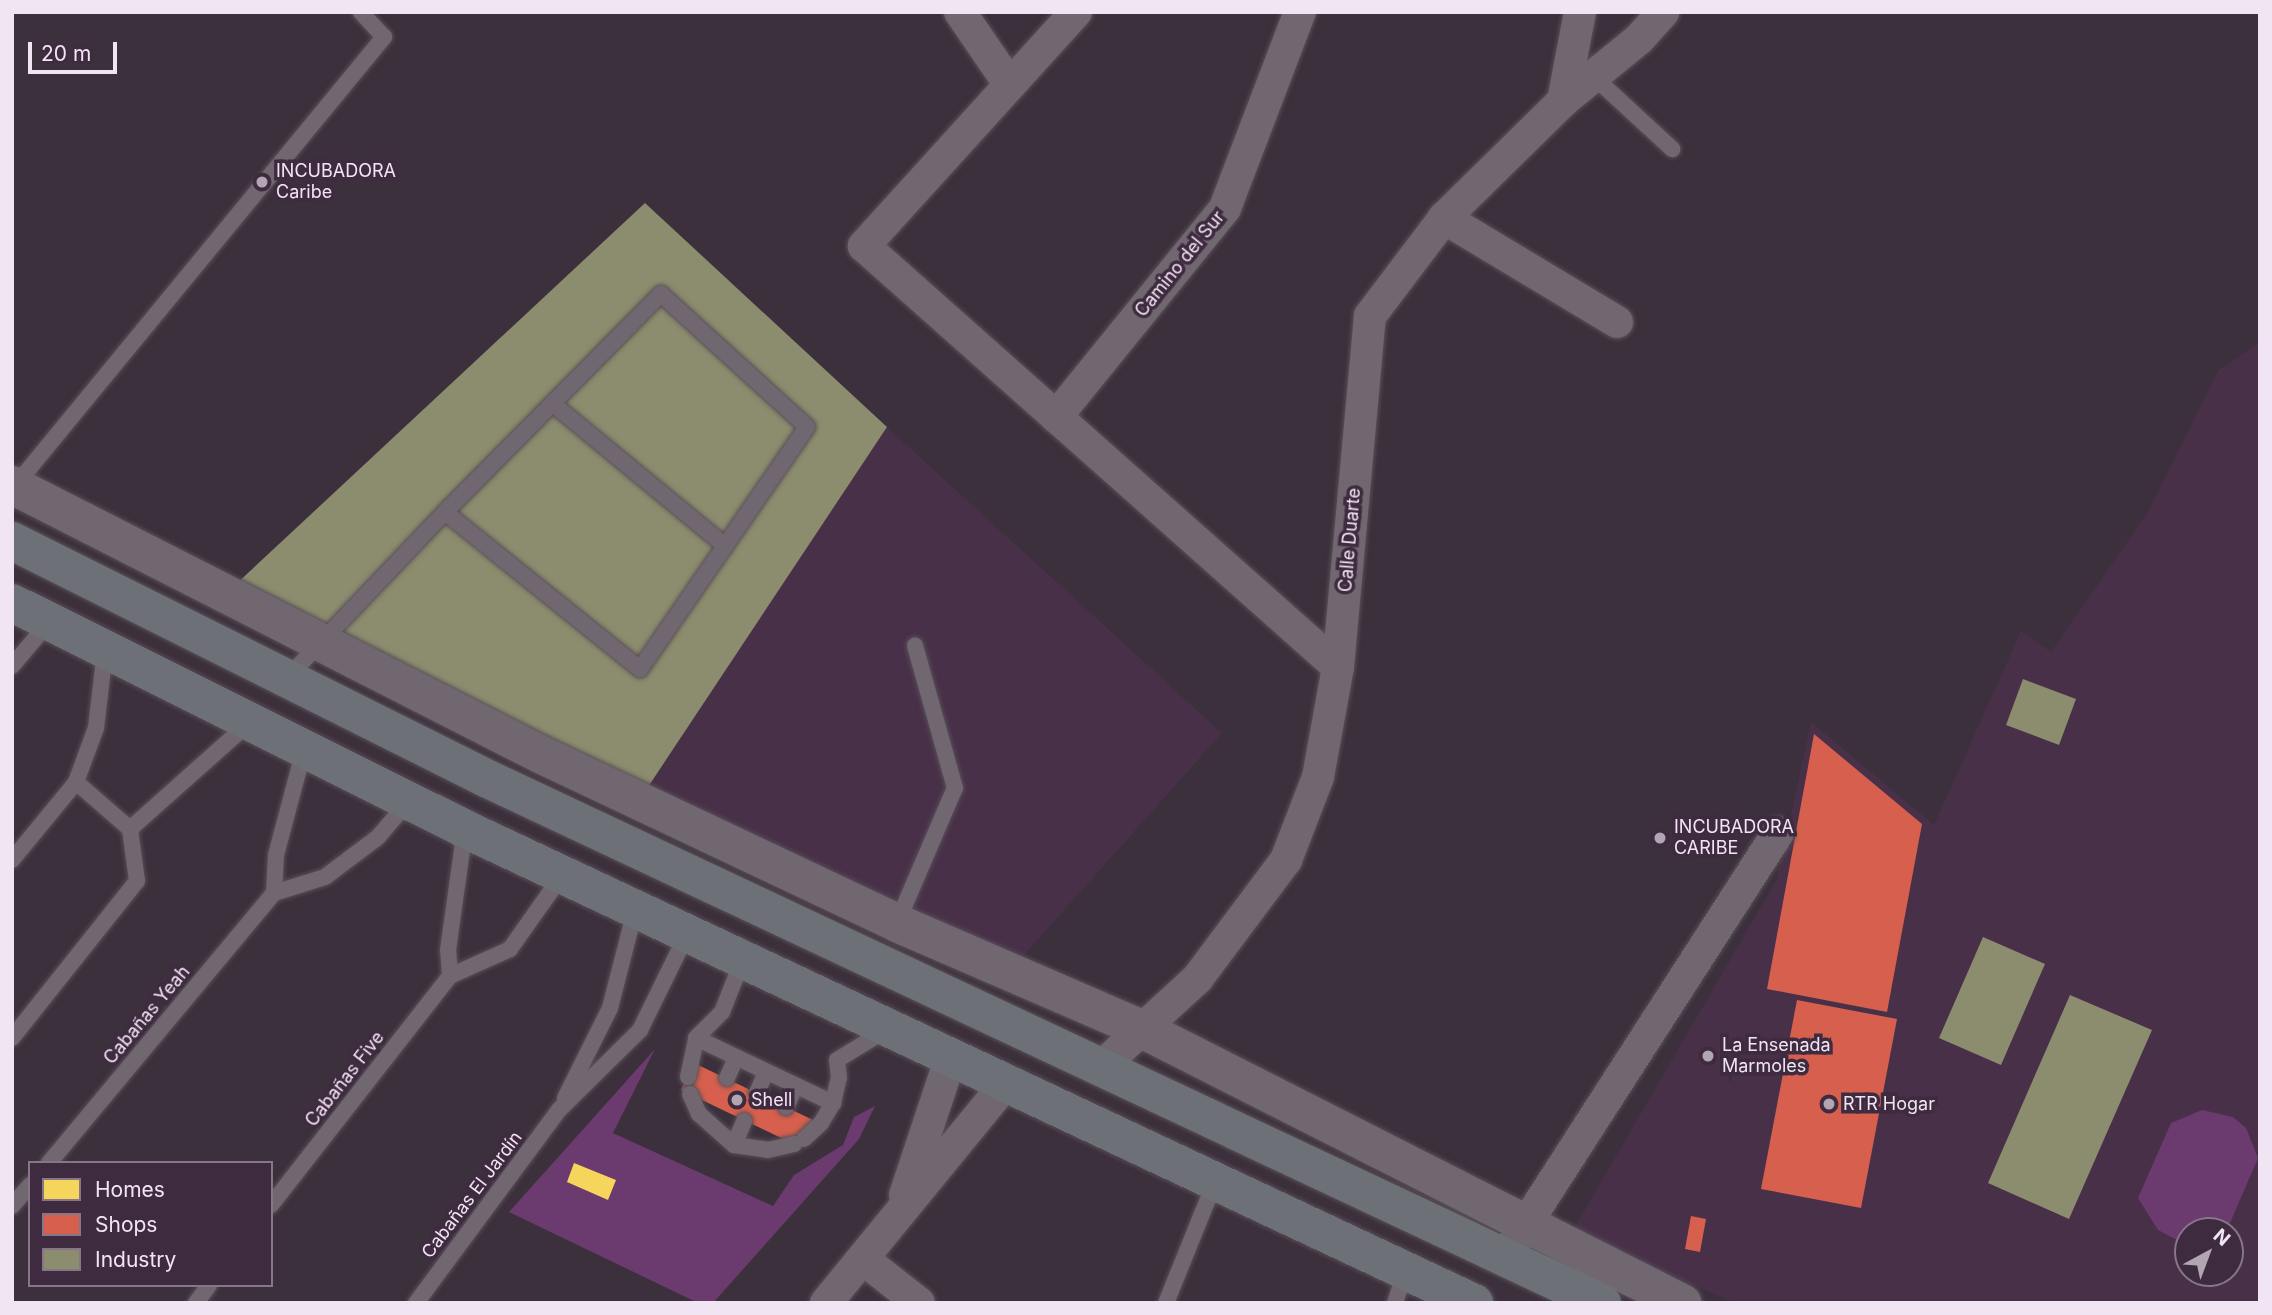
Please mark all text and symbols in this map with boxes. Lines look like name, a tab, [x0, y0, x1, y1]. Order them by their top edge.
scale bar	[32, 28, 121, 72]
text: 20 m	[41, 41, 91, 66]
place label: INCUBADORA Caribe	[276, 161, 396, 204]
marker: INCUBADORA Caribe	[254, 174, 270, 190]
street label: Camino del Sur	[1131, 207, 1229, 321]
street label: Calle Duarte	[1335, 487, 1365, 593]
place label: INCUBADORA CARIBE	[1674, 817, 1794, 860]
marker: INCUBADORA CARIBE	[1652, 830, 1668, 846]
street label: Cabañas Yeah	[99, 961, 195, 1069]
street label: Cabañas Five	[301, 1027, 389, 1131]
place label: La Ensenada Marmoles	[1722, 1035, 1831, 1078]
marker: La Ensenada Marmoles	[1700, 1048, 1716, 1064]
place label: Shell	[751, 1089, 792, 1111]
marker: Shell	[729, 1092, 745, 1108]
place label: RTR Hogar	[1843, 1093, 1935, 1115]
marker: RTR Hogar	[1821, 1096, 1837, 1112]
street label: Cabañas El Jardín	[417, 1127, 527, 1263]
legend	[28, 1161, 273, 1287]
text: Homes	[95, 1177, 165, 1202]
text: Shops	[95, 1212, 157, 1237]
north arrow	[2174, 1217, 2244, 1287]
text: N	[2209, 1224, 2235, 1251]
text: Industry	[95, 1247, 176, 1272]

